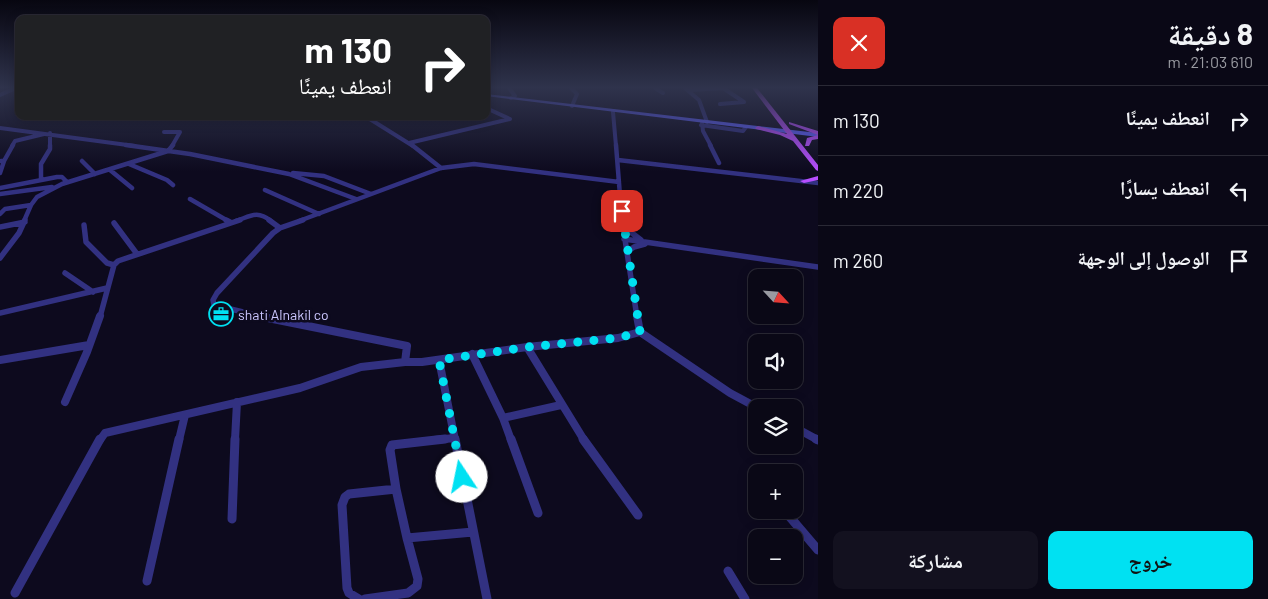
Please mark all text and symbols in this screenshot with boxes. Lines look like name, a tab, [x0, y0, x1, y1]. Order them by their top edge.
text: 8 دقيقة	[1168, 15, 1253, 51]
button: close	[833, 17, 885, 69]
text: 130 m	[305, 28, 392, 70]
icon: right	[410, 35, 475, 100]
text: 610 m · 21:03	[1168, 52, 1253, 71]
text: انعطف يمينًا	[299, 72, 392, 98]
text: انعطف يمينًا	[1126, 106, 1210, 129]
icon: right	[1225, 107, 1253, 135]
text: 130 m	[833, 109, 880, 132]
text: انعطف يسارًا	[1120, 176, 1210, 199]
icon: left	[1225, 177, 1253, 205]
text: 220 m	[833, 179, 884, 202]
pin	[601, 190, 643, 232]
icon: arrive	[608, 197, 636, 225]
text: الوصول إلى الوجهة	[1077, 246, 1210, 269]
icon: arrive	[1225, 247, 1253, 275]
text: 260 m	[833, 249, 883, 272]
north arrow	[748, 269, 802, 324]
map controls	[748, 269, 803, 584]
office icon: shati Alnakil co	[208, 301, 234, 327]
place label: shati Alnakil co	[238, 306, 329, 323]
button: sound	[748, 334, 803, 389]
button: layers	[748, 399, 803, 454]
position arrow	[435, 450, 487, 502]
button: +	[748, 464, 803, 519]
button: −	[748, 529, 803, 584]
button: مشاركة	[833, 531, 1038, 589]
button: خروج	[1048, 531, 1253, 589]

